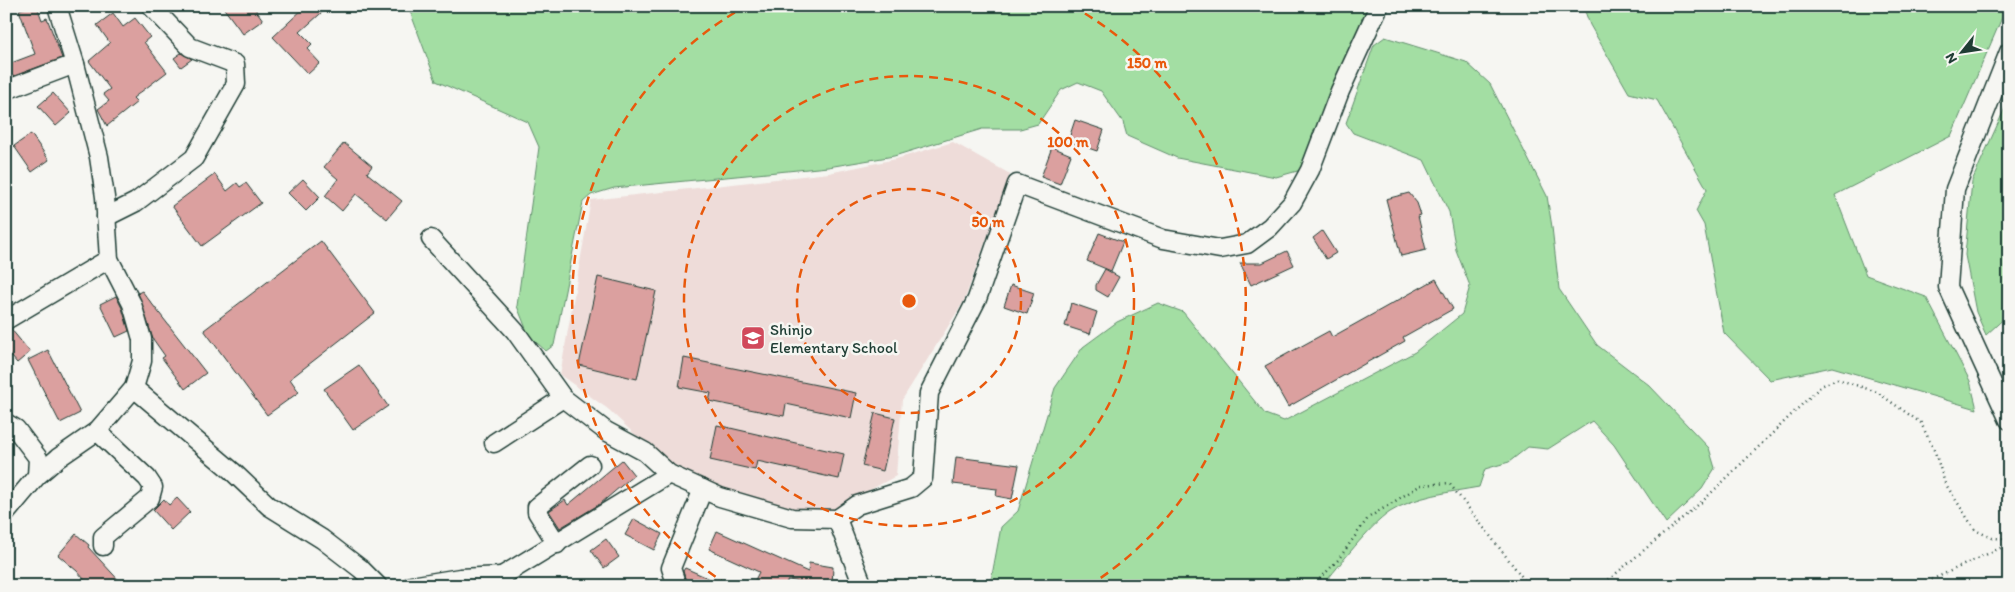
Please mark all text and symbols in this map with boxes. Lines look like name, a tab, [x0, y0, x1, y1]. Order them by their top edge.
north arrow	[1938, 28, 1988, 78]
text: N	[1941, 50, 1961, 67]
text: 150 m	[1127, 54, 1167, 72]
text: 100 m	[1047, 133, 1089, 151]
text: 50 m	[971, 213, 1005, 231]
centre of rings	[900, 292, 918, 310]
place label: Shinjo Elementary School	[770, 320, 898, 357]
school or university icon: Shinjo Elementary School	[740, 325, 766, 351]

